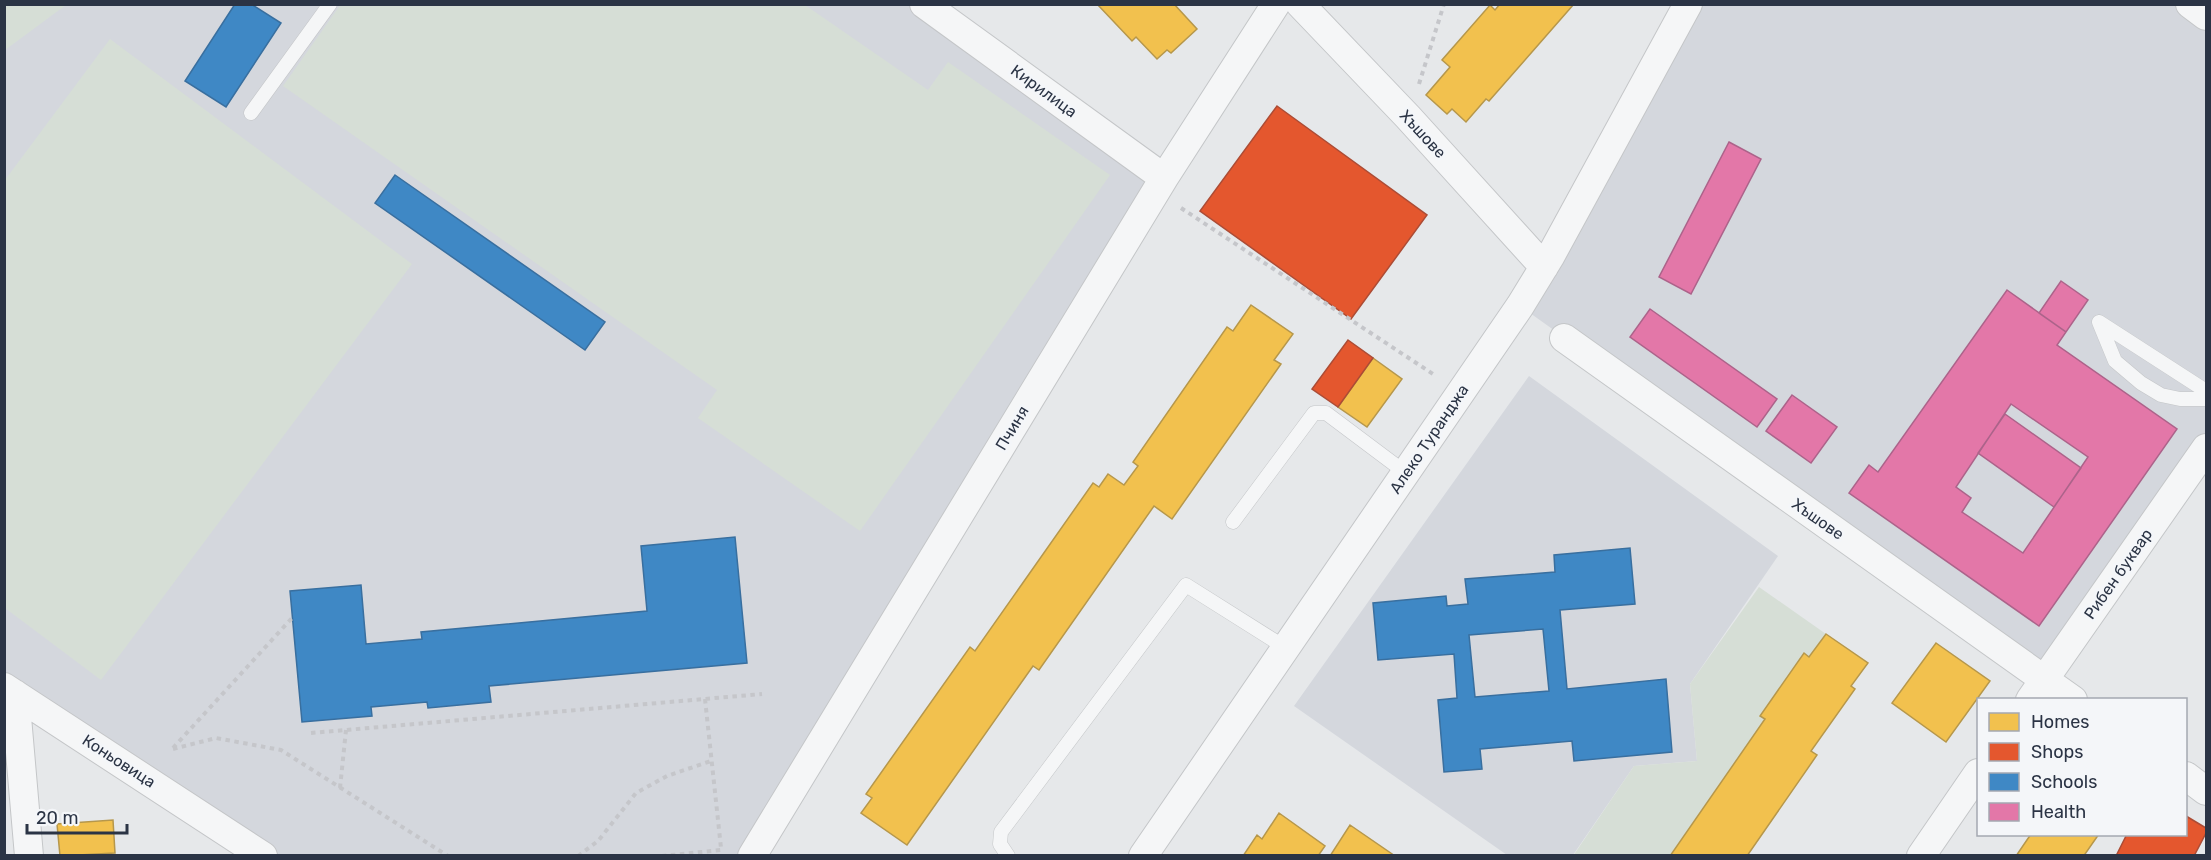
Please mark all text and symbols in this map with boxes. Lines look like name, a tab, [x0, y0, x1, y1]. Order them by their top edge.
street label: Кирилица	[1007, 61, 1081, 121]
street label: Хъшове	[1396, 106, 1450, 162]
street label: Алеко Туранджа	[1385, 381, 1473, 497]
street label: Пчиня	[991, 402, 1033, 454]
street label: Хъшове	[1788, 494, 1848, 544]
street label: Рибен буквар	[2080, 525, 2156, 623]
legend	[1977, 698, 2187, 836]
text: Homes	[2031, 711, 2089, 733]
street label: Коньовица	[79, 730, 159, 792]
text: Shops	[2031, 741, 2083, 763]
text: Schools	[2031, 771, 2097, 793]
scale bar	[27, 797, 128, 835]
text: Health	[2031, 801, 2086, 823]
text: 20 m	[36, 807, 78, 829]

